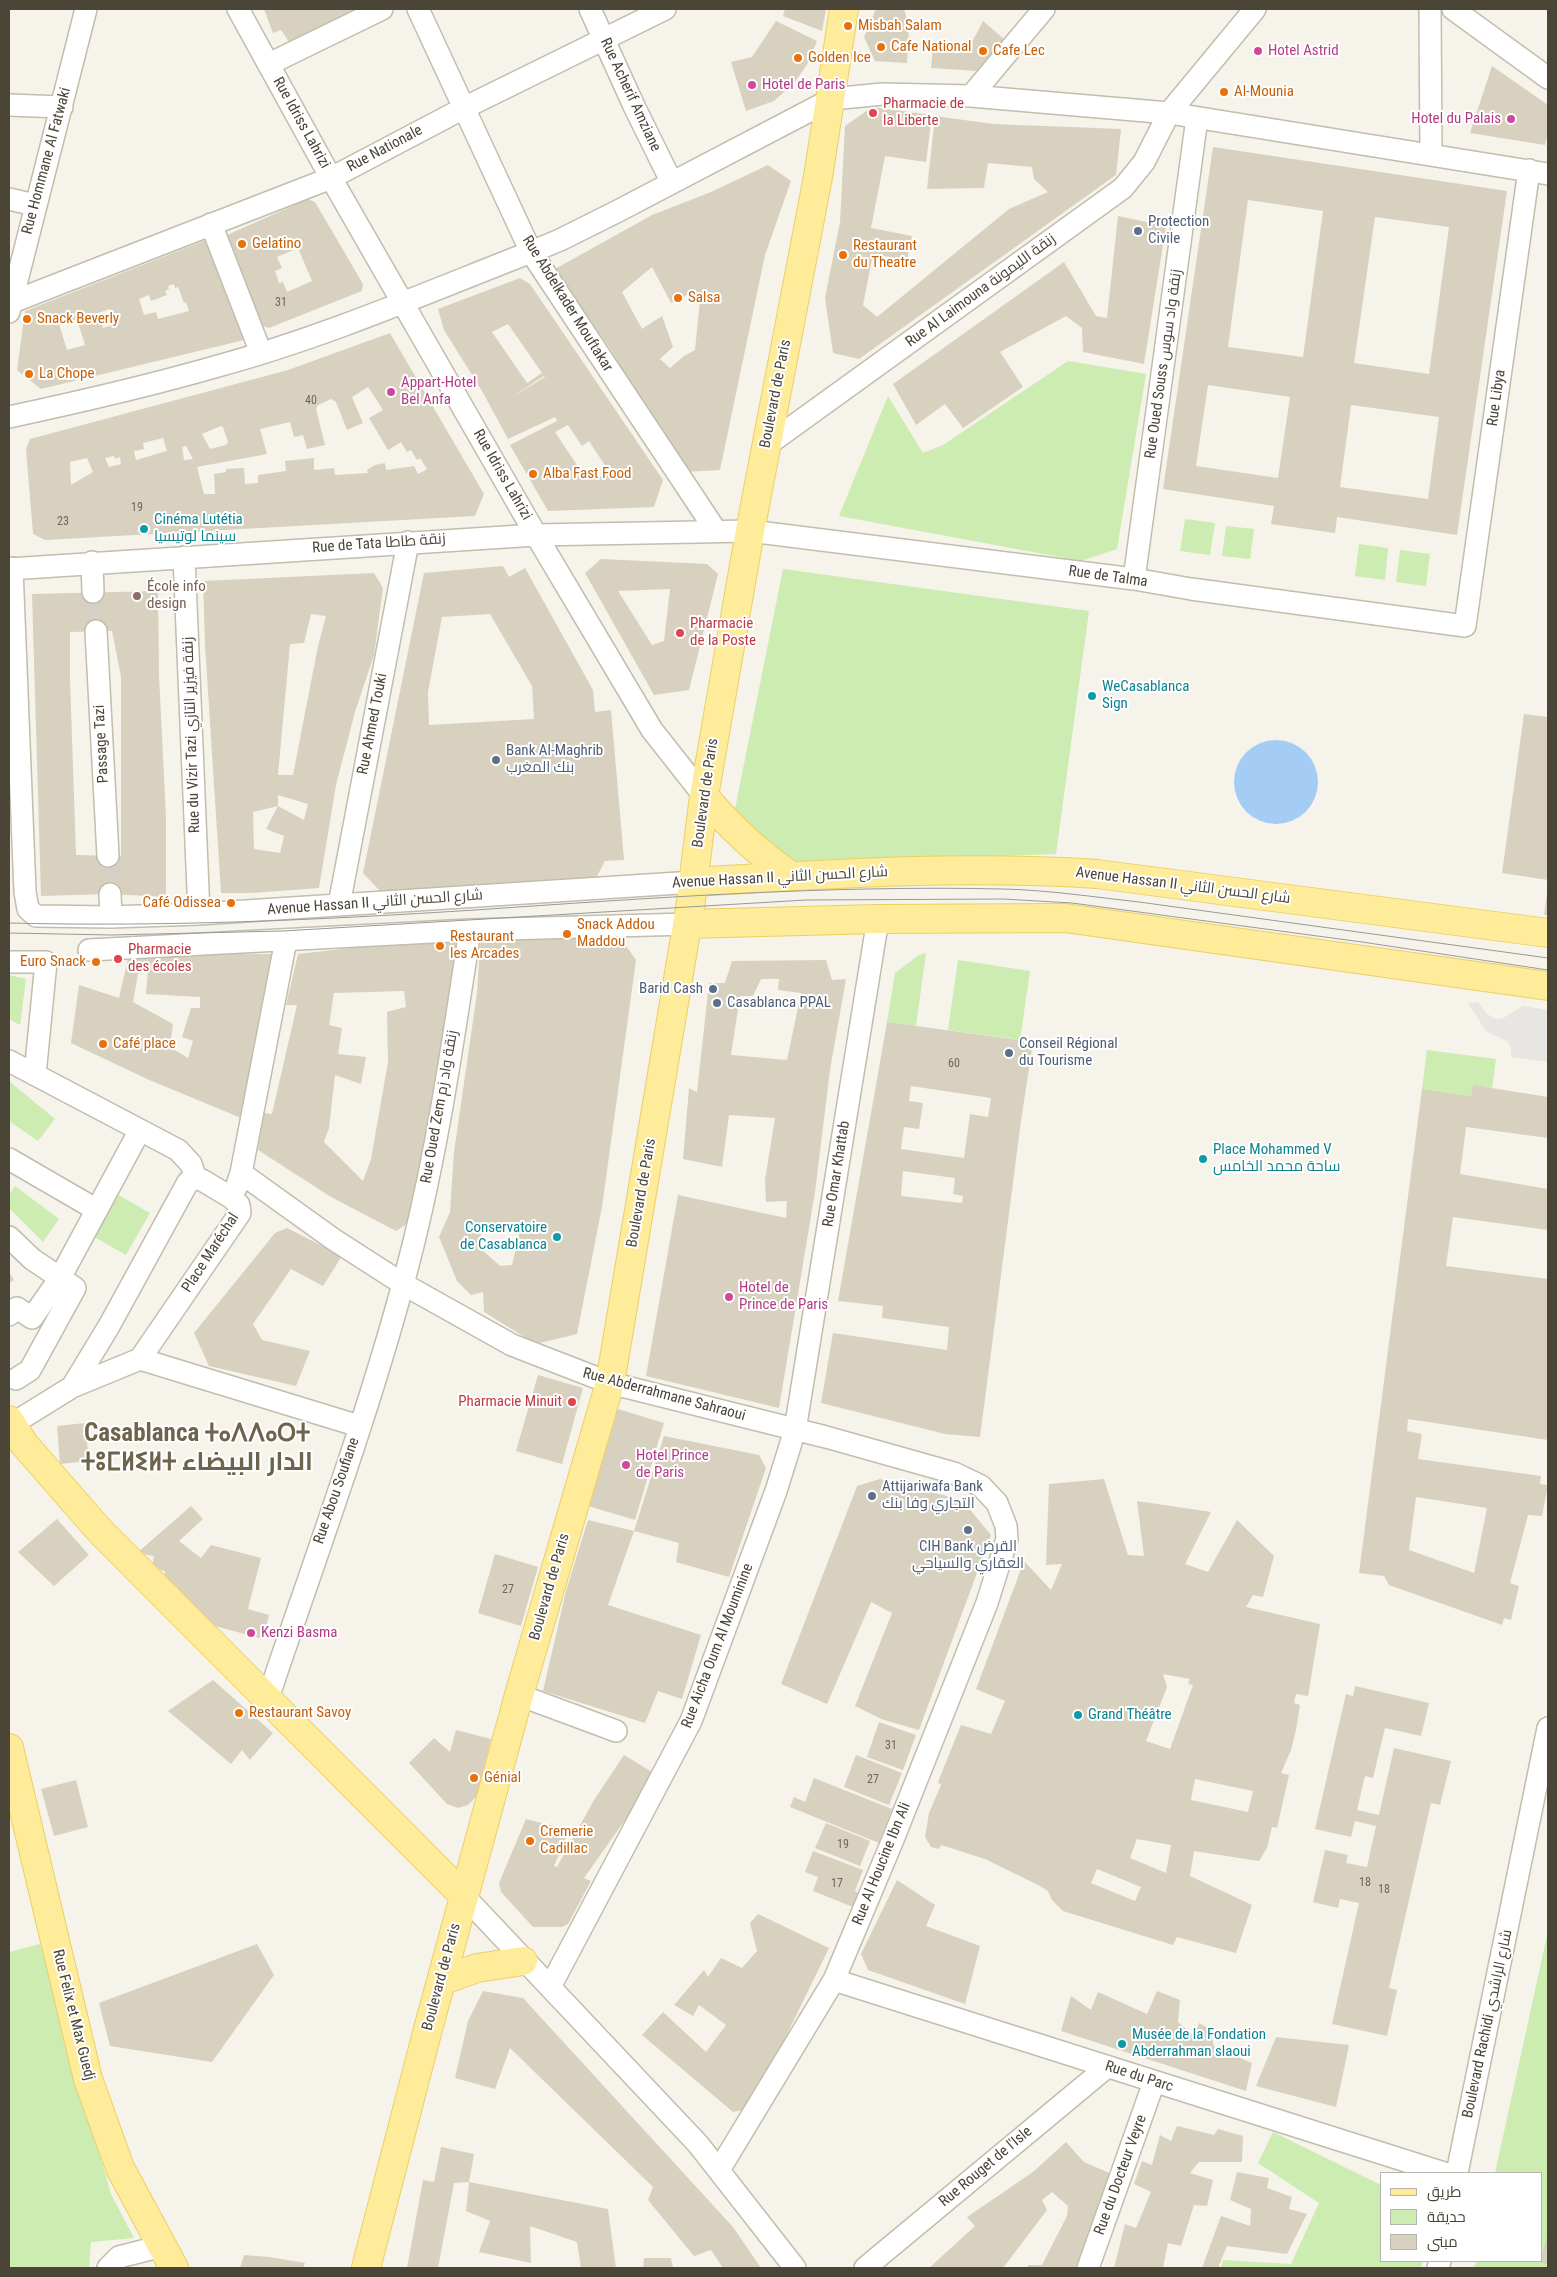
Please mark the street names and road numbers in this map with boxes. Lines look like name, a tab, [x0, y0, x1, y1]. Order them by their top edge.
street label: Rue Acherif Amziane	[596, 35, 664, 155]
street label: Rue Idriss Lahrizi	[268, 74, 334, 172]
street label: Rue Hommane Al Fatwaki	[19, 86, 75, 236]
street label: Rue Nationale	[344, 122, 426, 176]
street label: Rue Al Laimouna زنقة الليمونة	[902, 230, 1060, 352]
street label: Rue Abdelkader Mouftakar	[518, 233, 616, 375]
street label: Rue Oued Souss زنقة واد سوس	[1142, 268, 1186, 460]
street label: Boulevard de Paris	[757, 338, 795, 450]
street label: Rue Libya	[1484, 369, 1510, 427]
street label: Rue Idriss Lahrizi	[469, 426, 535, 524]
street label: Rue de Tata زنقة طاطا	[312, 530, 446, 558]
street label: Rue de Talma	[1067, 563, 1149, 591]
street label: Rue du Vizir Tazi زنقة فيزير التازي	[180, 636, 204, 834]
street label: Rue Ahmed Touki	[354, 672, 392, 776]
street label: Passage Tazi	[91, 704, 113, 784]
street label: Boulevard de Paris	[689, 737, 723, 849]
street label: Avenue Hassan II شارع الحسن الثاني	[672, 863, 888, 893]
street label: Avenue Hassan II شارع الحسن الثاني	[1075, 864, 1291, 908]
street label: Avenue Hassan II شارع الحسن الثاني	[267, 886, 483, 920]
street label: Rue Oued Zem زنقة واد زم	[418, 1029, 462, 1185]
street label: Rue Omar Khattab	[820, 1120, 854, 1228]
street label: Boulevard de Paris	[624, 1137, 660, 1249]
street label: Place Maréchal	[179, 1210, 243, 1296]
street label: Rue Abderrahmane Sahraoui	[581, 1365, 747, 1425]
street label: Rue Abou Soufiane	[310, 1435, 364, 1547]
street label: Boulevard de Paris	[526, 1531, 574, 1643]
street label: Rue Aicha Oum Al Mouminine	[678, 1561, 758, 1731]
street label: Rue Al Houcine Ibn Ali	[849, 1800, 915, 1928]
street label: Boulevard de Paris	[419, 1921, 465, 2033]
street label: Boulevard Rachidi شارع الراشدي	[1459, 1928, 1517, 2120]
street label: Rue Felix et Max Guedj	[48, 1948, 98, 2082]
street label: Rue du Parc	[1103, 2058, 1175, 2096]
street label: Rue du Docteur Veyre	[1091, 2113, 1151, 2237]
street label: Rue Rouget de l'Isle	[936, 2123, 1036, 2211]

